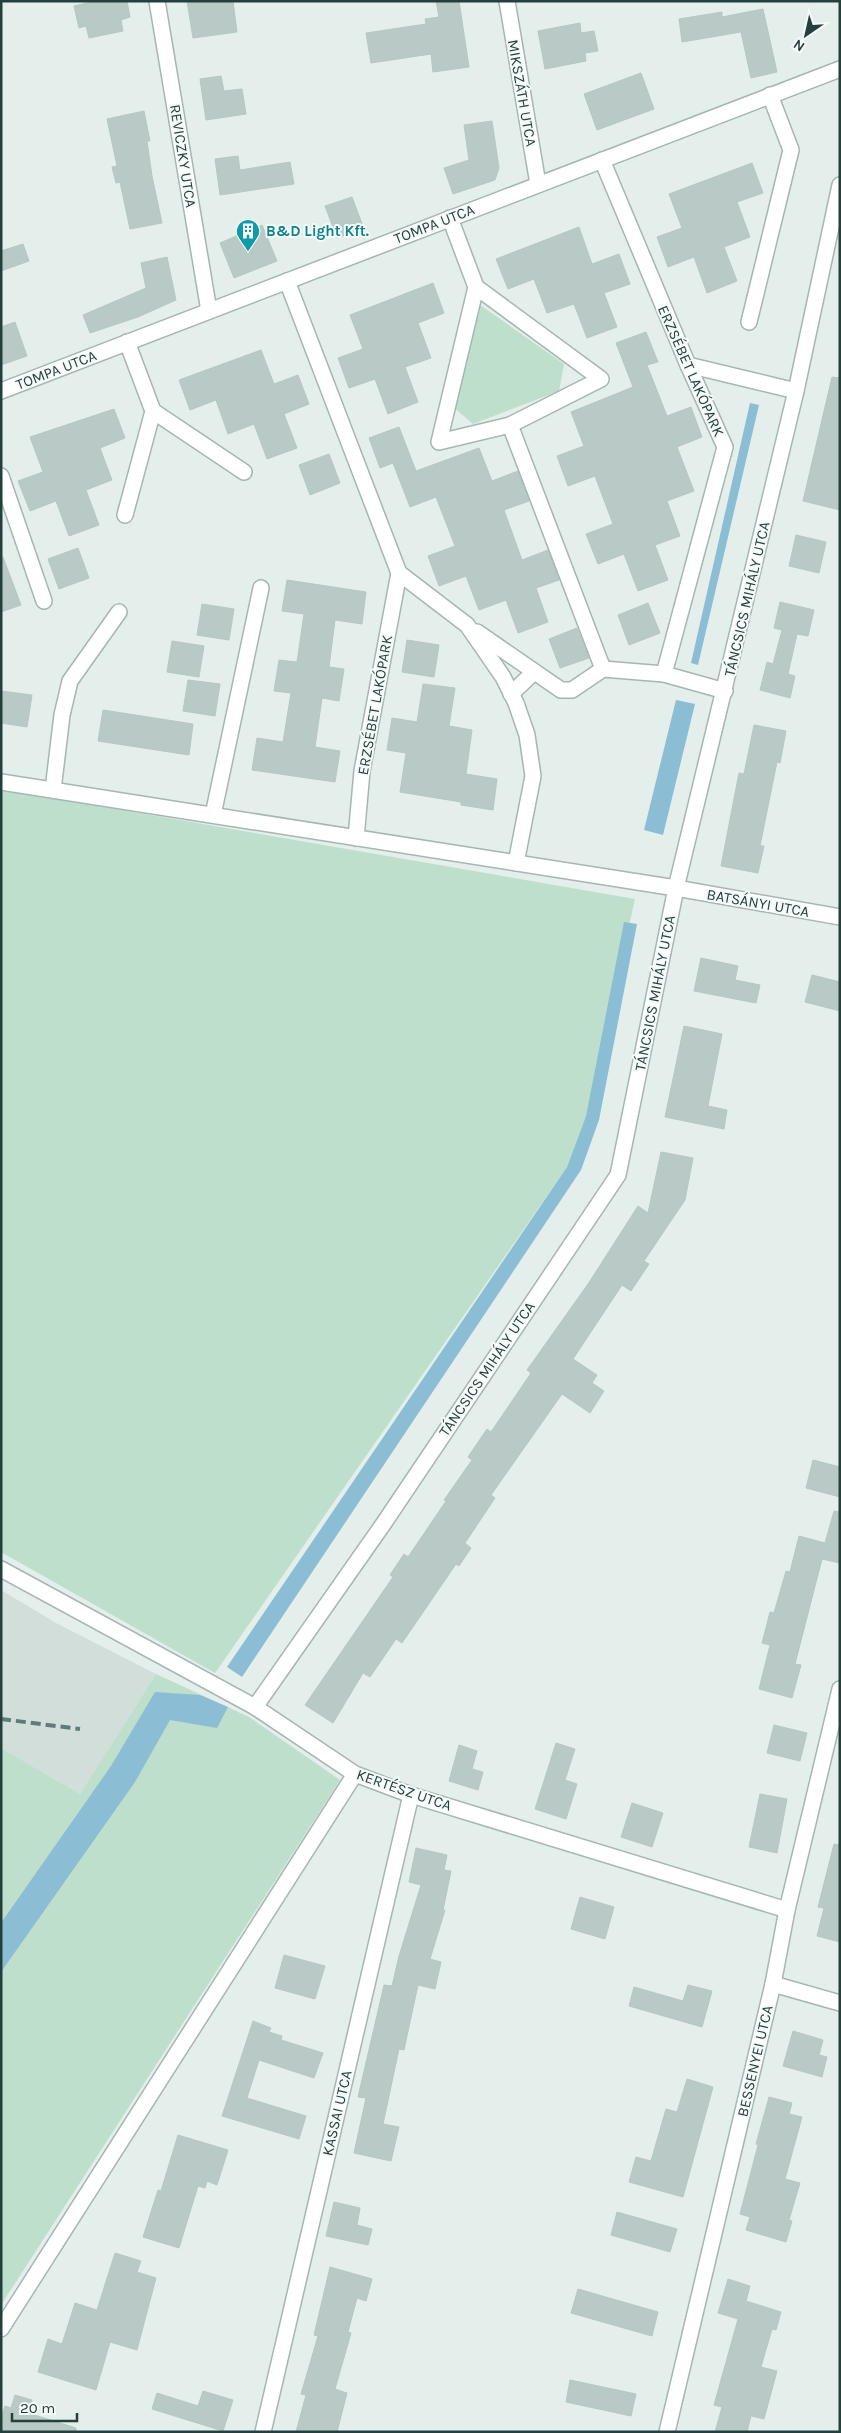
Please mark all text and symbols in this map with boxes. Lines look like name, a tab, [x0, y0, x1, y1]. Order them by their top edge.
north arrow	[781, 10, 831, 60]
text: N	[790, 36, 808, 55]
street label: MIKSZÁTH UTCA	[504, 38, 540, 148]
street label: REVICZKY UTCA	[166, 103, 200, 209]
street label: TOMPA UTCA	[391, 200, 477, 248]
building icon: B&D Light Kft.	[235, 218, 261, 252]
place label: B&D Light Kft.	[266, 222, 369, 240]
street label: ERZSÉBET LAKÓPARK	[654, 303, 728, 439]
street label: TOMPA UTCA	[13, 346, 99, 394]
street label: TÁNCSICS MIHÁLY UTCA	[720, 519, 774, 678]
street label: ERZSÉBET LAKÓPARK	[354, 634, 396, 776]
street label: BATSÁNYI UTCA	[705, 885, 811, 921]
street label: TÁNCSICS MIHÁLY UTCA	[631, 913, 679, 1073]
street label: TÁNCSICS MIHÁLY UTCA	[435, 1298, 539, 1440]
street label: KERTÉSZ UTCA	[354, 1765, 454, 1815]
street label: BESSENYEI UTCA	[733, 2003, 777, 2119]
street label: KASSAI UTCA	[318, 2068, 356, 2158]
scale bar	[12, 2390, 78, 2422]
text: 20 m	[20, 2399, 55, 2417]

